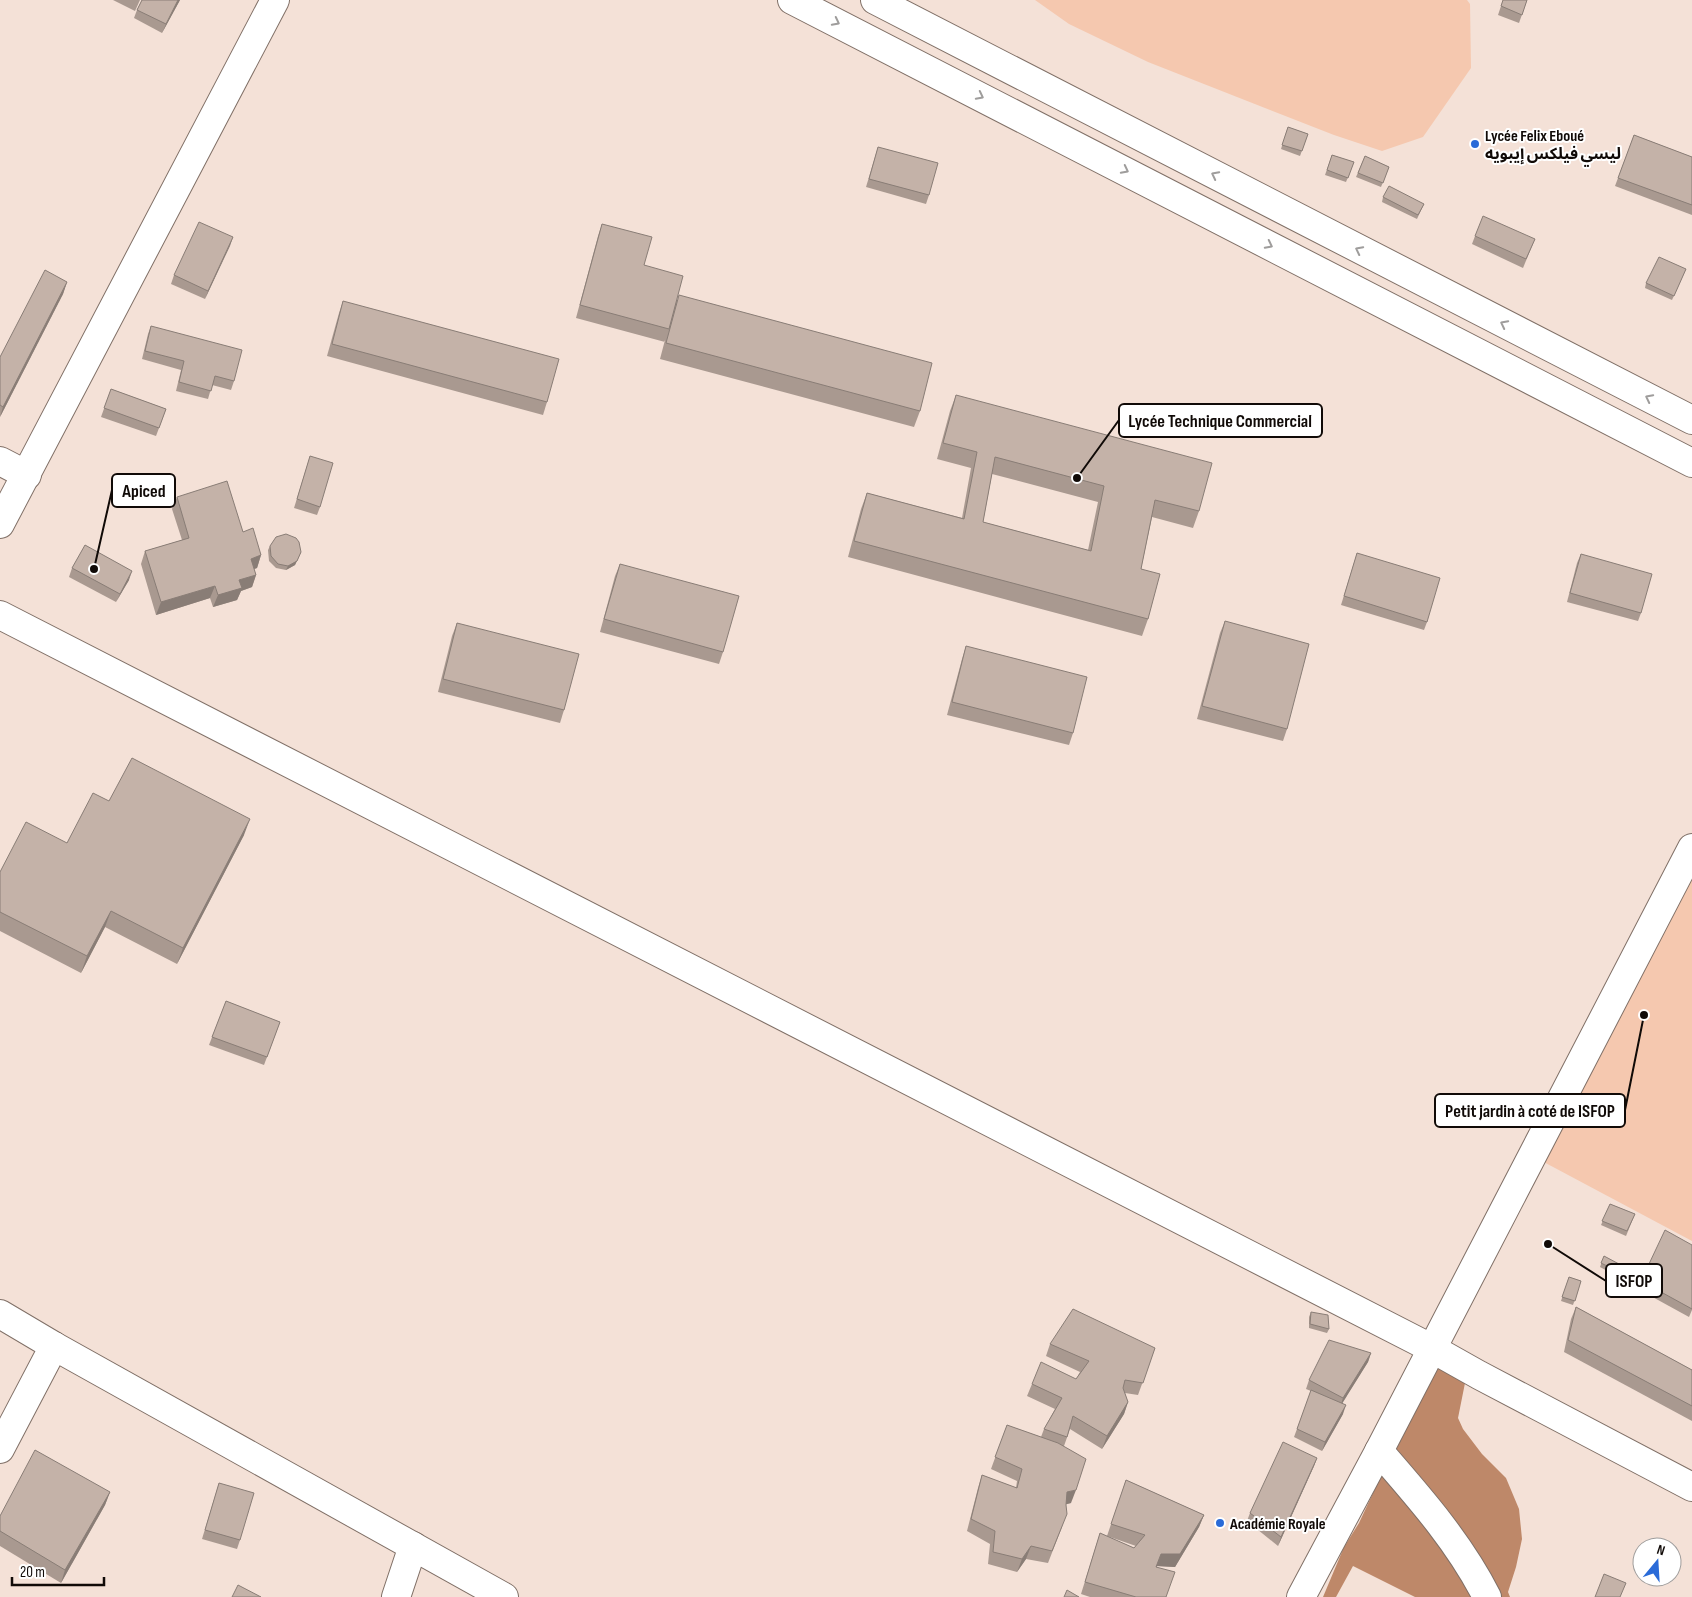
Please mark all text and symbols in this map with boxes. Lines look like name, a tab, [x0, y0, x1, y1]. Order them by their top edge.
one-way arrow	[831, 16, 840, 26]
one-way arrow	[975, 90, 984, 100]
place label: Lycée Felix Eboué ليسي فيلكس إيبويه	[1485, 127, 1621, 167]
marker: Lycée Felix Eboué ليسي فيلكس إيبويه	[1469, 138, 1481, 150]
one-way arrow	[1120, 164, 1129, 174]
one-way arrow	[1211, 171, 1220, 181]
one-way arrow	[1264, 239, 1273, 249]
one-way arrow	[1356, 246, 1365, 256]
one-way arrow	[1500, 320, 1509, 330]
one-way arrow	[1645, 394, 1654, 404]
callout: Lycée Technique Commercial	[1119, 404, 1322, 437]
text: Lycée Technique Commercial	[1128, 411, 1312, 432]
callout: Apiced	[112, 474, 175, 507]
text: Apiced	[121, 481, 166, 502]
callout: Petit jardin à coté de ISFOP	[1435, 1094, 1625, 1127]
text: Petit jardin à coté de ISFOP	[1445, 1101, 1615, 1122]
callout: ISFOP	[1606, 1264, 1662, 1297]
text: ISFOP	[1616, 1271, 1652, 1292]
place label: Académie Royale	[1229, 1515, 1326, 1534]
marker: Académie Royale	[1214, 1517, 1226, 1529]
north arrow	[1632, 1537, 1682, 1587]
text: N	[1655, 1541, 1667, 1559]
scale bar	[12, 1554, 105, 1586]
text: 20 m	[20, 1563, 45, 1582]

